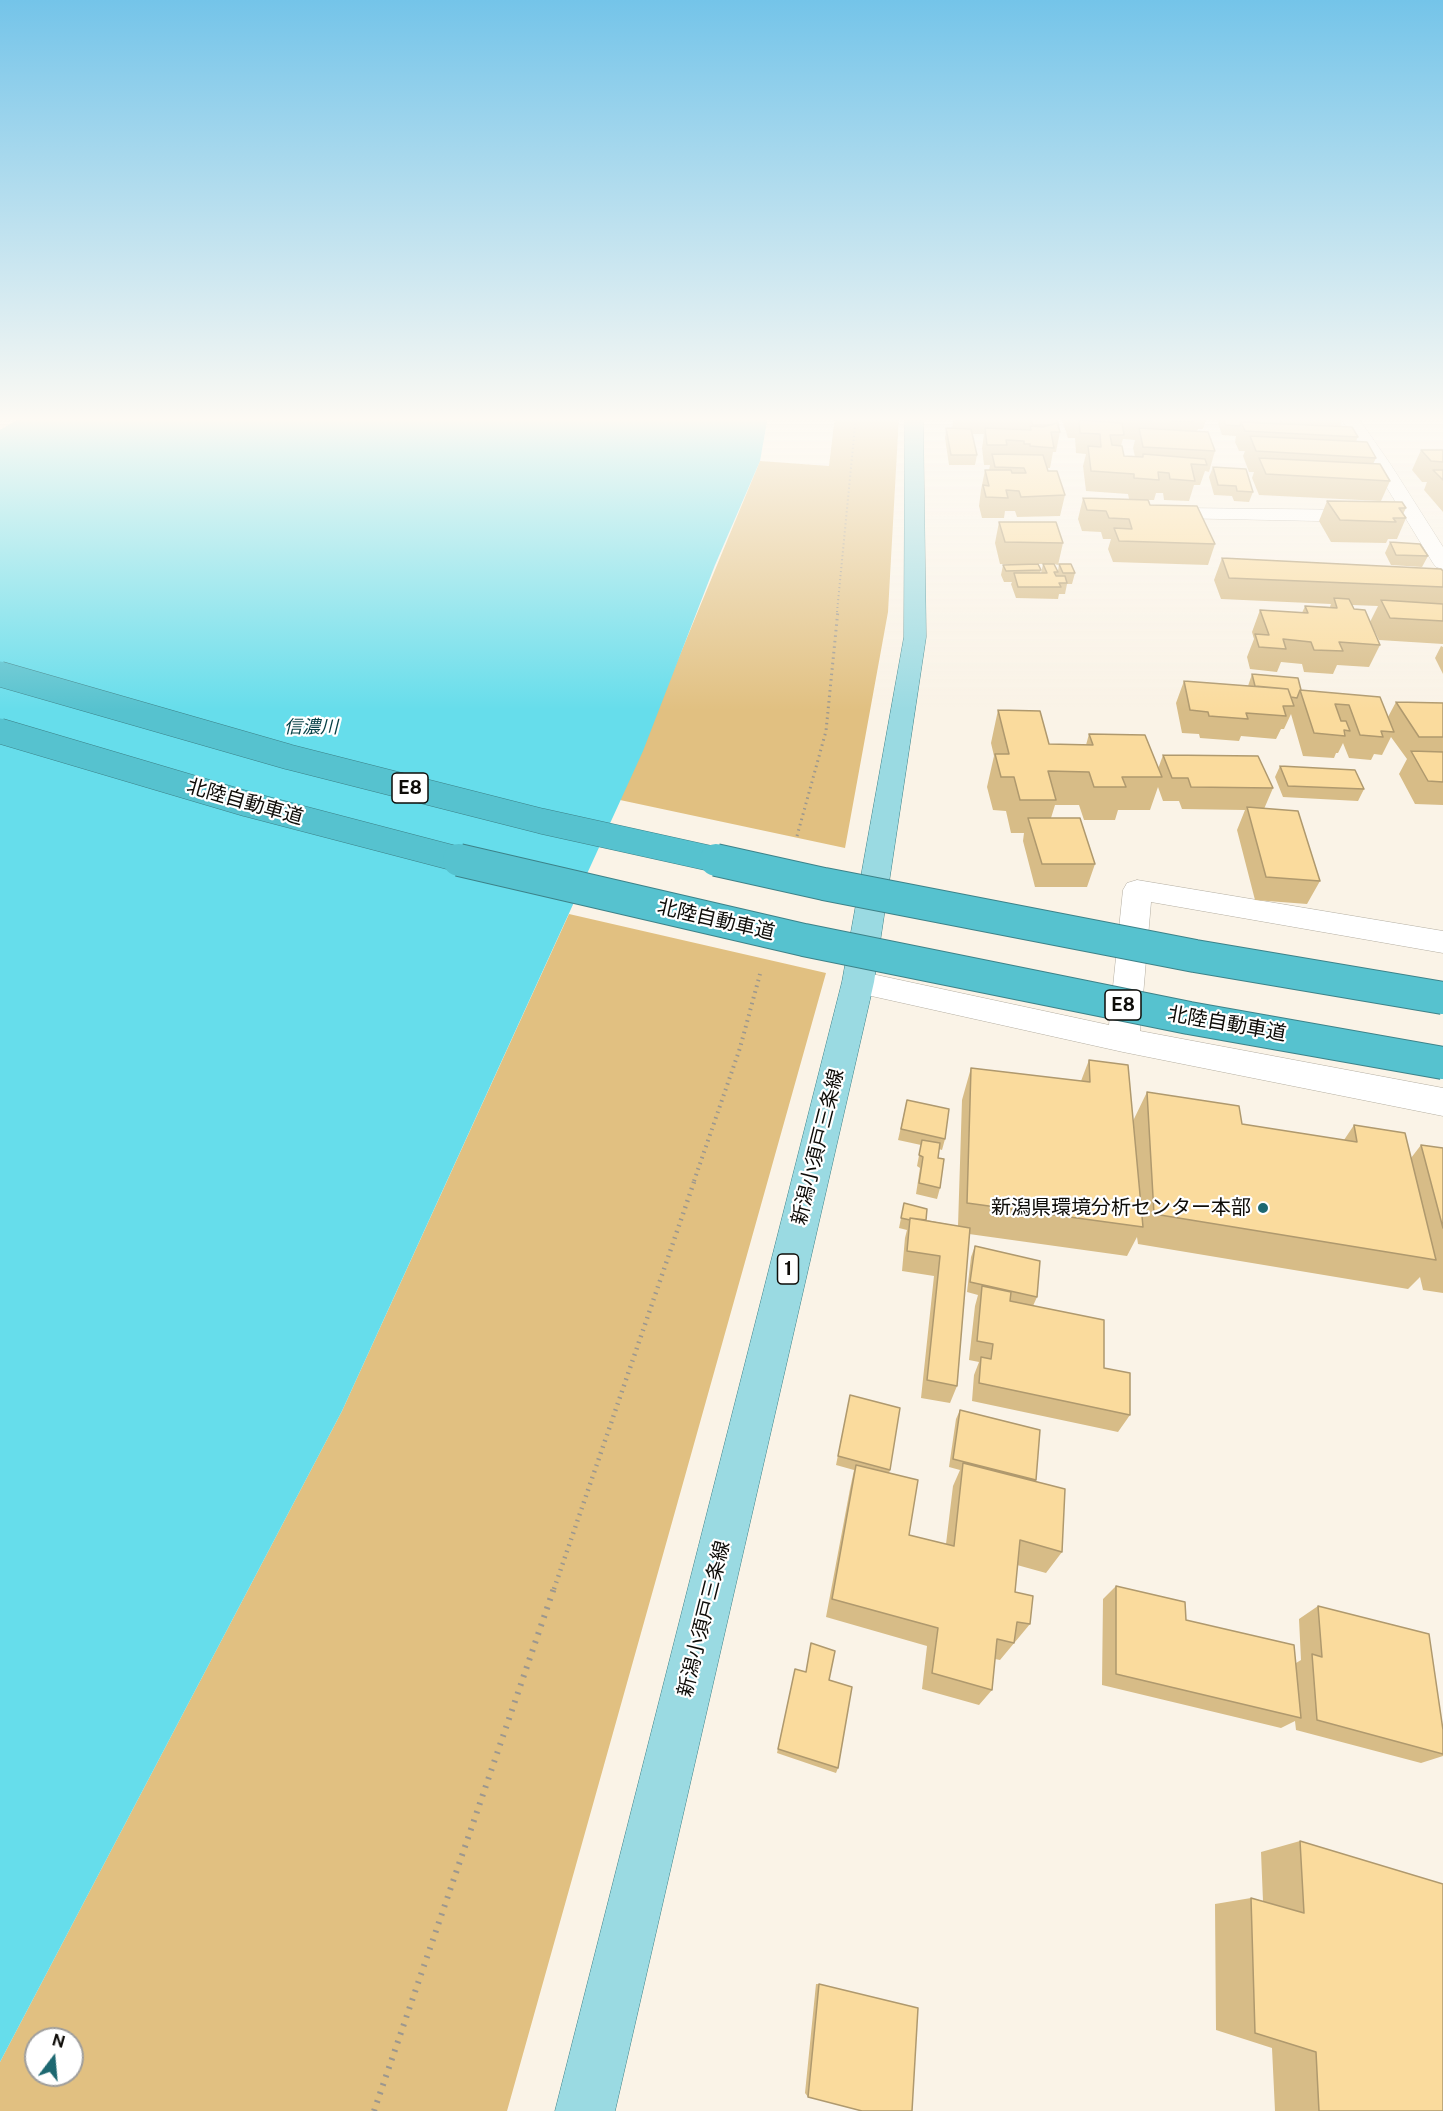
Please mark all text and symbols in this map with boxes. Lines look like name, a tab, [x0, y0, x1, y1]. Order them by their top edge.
water label: 信濃川	[284, 716, 338, 738]
road number: E8	[392, 773, 428, 803]
street label: 北陸自動車道	[184, 774, 306, 830]
street label: 北陸自動車道	[655, 895, 777, 945]
road number: E8	[1105, 990, 1141, 1020]
street label: 北陸自動車道	[1166, 1002, 1288, 1046]
street label: 新潟小須戸三条線	[787, 1066, 849, 1228]
place label: 新潟県環境分析センター本部	[991, 1196, 1251, 1220]
marker: 新潟県環境分析センター本部	[1256, 1201, 1270, 1215]
road number: 1	[778, 1254, 798, 1284]
street label: 新潟小須戸三条線	[673, 1538, 735, 1700]
north arrow	[24, 2027, 84, 2087]
text: N	[50, 2030, 67, 2052]

